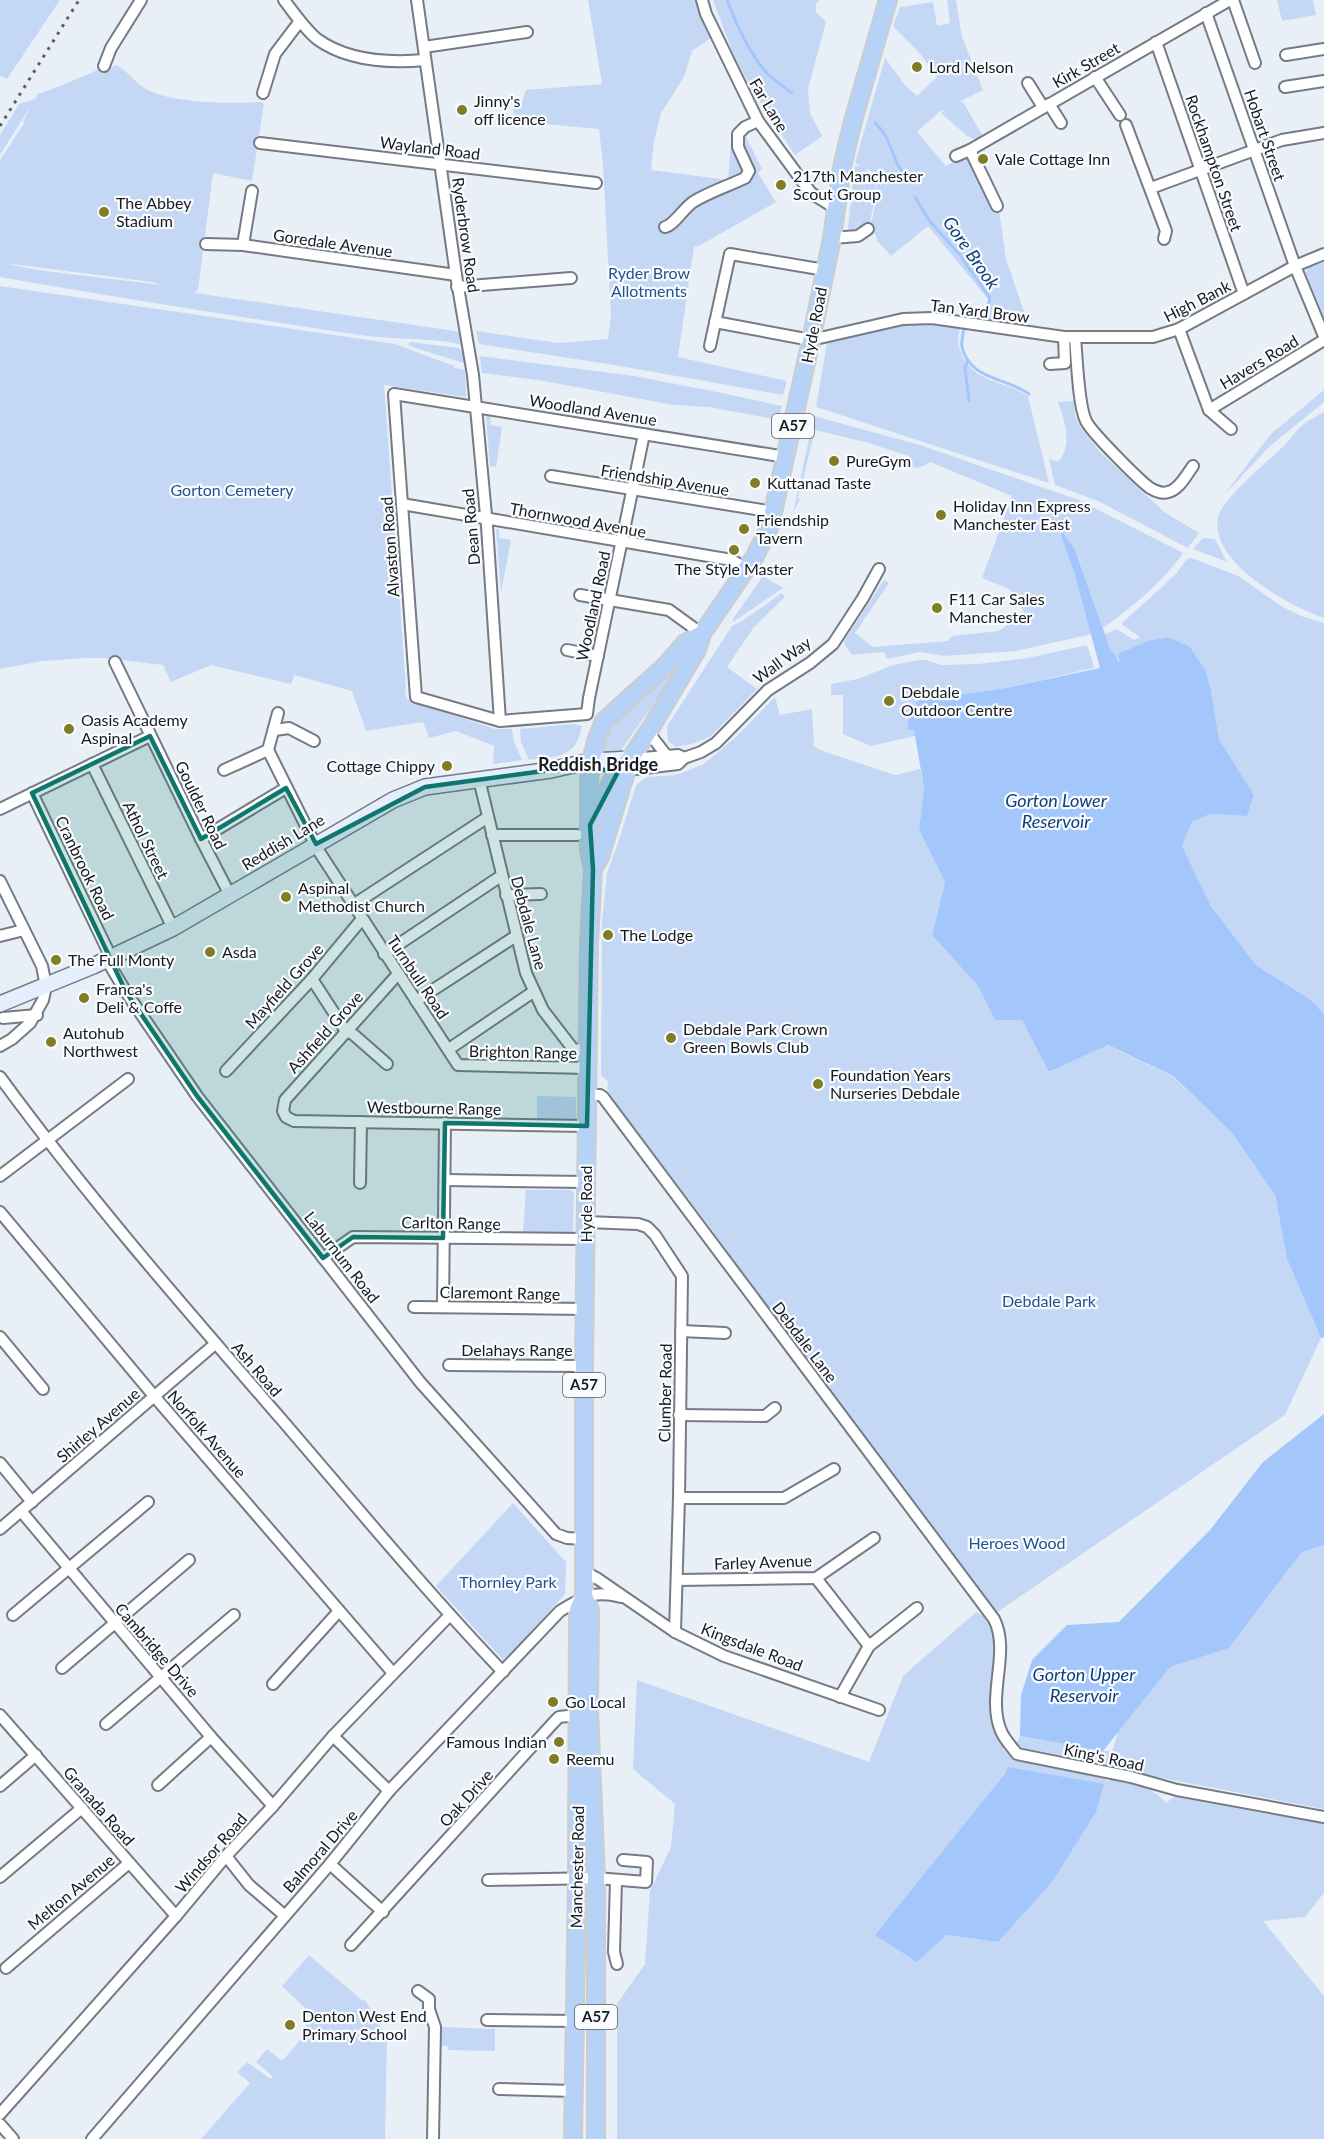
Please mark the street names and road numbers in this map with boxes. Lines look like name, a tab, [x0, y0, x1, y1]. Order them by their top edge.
street label: Kirk Street	[1049, 38, 1123, 91]
street label: Far Lane	[746, 75, 793, 135]
street label: Hobart Street	[1241, 86, 1290, 183]
street label: Rockhampton Street	[1182, 92, 1247, 234]
street label: Wayland Road	[379, 132, 481, 163]
street label: Ryderbrow Road	[449, 176, 484, 294]
street label: Goredale Avenue	[272, 225, 394, 260]
street label: High Bank	[1160, 275, 1234, 325]
street label: Hyde Road	[797, 285, 830, 365]
street label: Tan Yard Brow	[929, 295, 1031, 326]
street label: Havers Road	[1216, 331, 1302, 393]
street label: Woodland Avenue	[528, 390, 658, 429]
road number: A57	[772, 414, 814, 438]
street label: Friendship Avenue	[600, 460, 731, 499]
street label: Dean Road	[458, 488, 483, 566]
street label: Alvaston Road	[377, 496, 402, 598]
street label: Thornwood Avenue	[508, 498, 648, 541]
street label: Woodland Road	[572, 549, 613, 663]
street label: Wall Way	[749, 632, 815, 687]
street label: Goulder Road	[172, 758, 231, 852]
street label: Athol Street	[119, 798, 174, 882]
street label: Reddish Lane	[238, 809, 328, 874]
street label: Cranbrook Road	[52, 813, 119, 923]
street label: Debdale Lane	[508, 874, 551, 972]
street label: Turnbull Road	[384, 931, 453, 1022]
street label: Mayfield Grove	[241, 939, 327, 1032]
street label: Ashfield Grove	[283, 987, 366, 1076]
street label: Brighton Range	[469, 1041, 577, 1062]
street label: Westbourne Range	[367, 1097, 501, 1118]
street label: Hyde Road	[576, 1165, 595, 1243]
street label: Laburnum Road	[301, 1207, 384, 1306]
street label: Carlton Range	[401, 1212, 501, 1233]
street label: Claremont Range	[440, 1282, 561, 1303]
street label: Debdale Lane	[769, 1298, 842, 1386]
street label: Ash Road	[228, 1337, 286, 1400]
street label: Delahays Range	[461, 1340, 573, 1359]
street label: Clumber Road	[654, 1343, 675, 1443]
road number: A57	[563, 1373, 605, 1397]
street label: Shirley Avenue	[52, 1383, 143, 1466]
street label: Norfolk Avenue	[164, 1386, 251, 1481]
street label: Farley Avenue	[714, 1550, 812, 1573]
street label: Cambridge Drive	[111, 1599, 203, 1701]
street label: Kingsdale Road	[699, 1618, 806, 1675]
street label: King's Road	[1062, 1739, 1146, 1774]
street label: Granada Road	[60, 1762, 139, 1849]
street label: Oak Drive	[435, 1765, 496, 1830]
street label: Balmoral Drive	[278, 1805, 361, 1896]
street label: Manchester Road	[566, 1806, 587, 1928]
street label: Windsor Road	[171, 1809, 250, 1896]
street label: Melton Avenue	[24, 1850, 118, 1933]
road number: A57	[575, 2005, 617, 2029]

